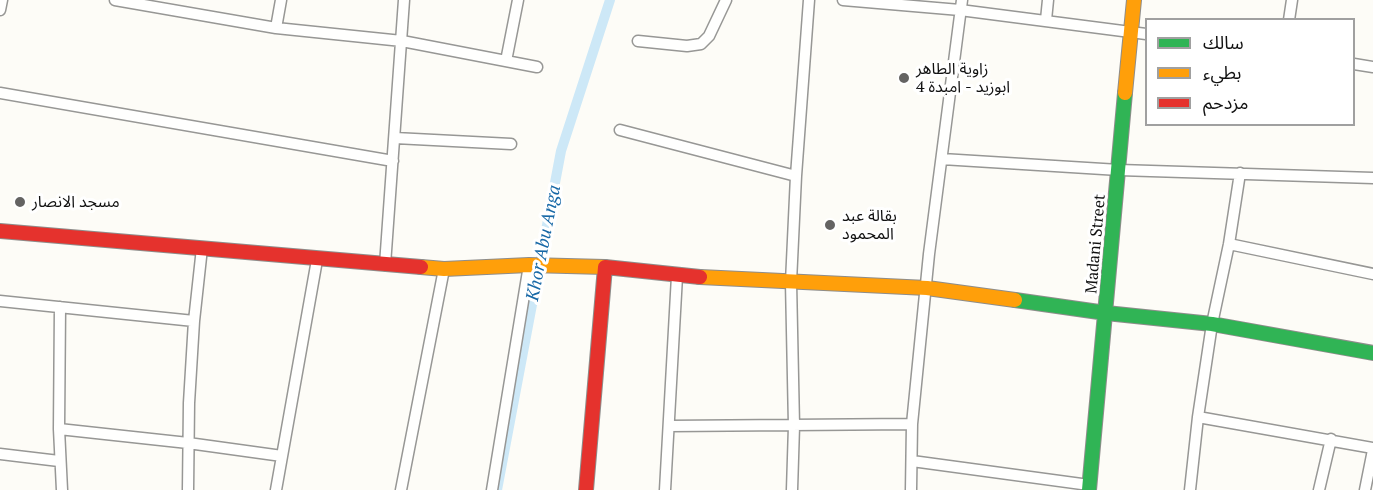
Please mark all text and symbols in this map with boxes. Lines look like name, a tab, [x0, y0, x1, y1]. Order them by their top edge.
legend	[1145, 18, 1355, 126]
text: سالك	[1203, 30, 1244, 54]
place label: زاوية الطاهر ابوزيد - امبدة 4	[916, 59, 1010, 97]
text: بطيء	[1203, 60, 1241, 84]
marker: زاوية الطاهر ابوزيد - امبدة 4	[897, 71, 911, 85]
text: مزدحم	[1203, 90, 1248, 114]
water label: Khor Abu Anga	[522, 183, 566, 303]
place label: مسجد الانصار	[32, 192, 120, 212]
street label: Madani Street	[1082, 193, 1110, 295]
marker: مسجد الانصار	[13, 195, 27, 209]
place label: بقالة عبد المحمود	[842, 206, 897, 244]
marker: بقالة عبد المحمود	[823, 218, 837, 232]

